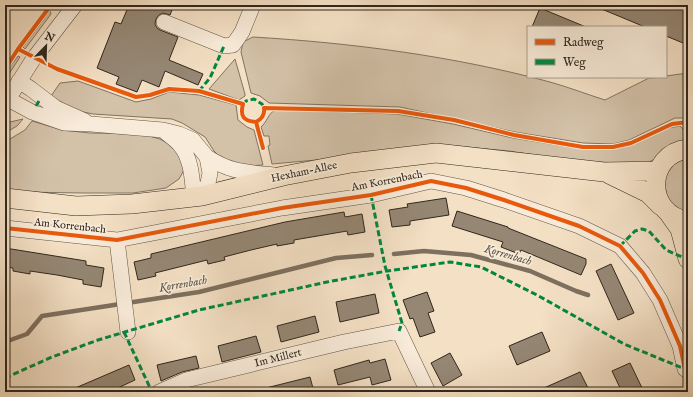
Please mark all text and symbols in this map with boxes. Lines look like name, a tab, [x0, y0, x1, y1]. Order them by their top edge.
north arrow	[26, 26, 66, 66]
legend	[527, 26, 667, 78]
text: N	[41, 29, 57, 46]
text: Radweg	[563, 35, 604, 50]
text: Weg	[563, 55, 586, 70]
street label: Hexham-Allee	[270, 158, 338, 186]
street label: Am Korrenbach	[349, 167, 424, 195]
street label: Am Korrenbach	[32, 215, 107, 237]
water label: Korrenbach	[482, 241, 533, 269]
water label: Korrenbach	[157, 272, 208, 296]
street label: Im Millert	[253, 345, 303, 371]

